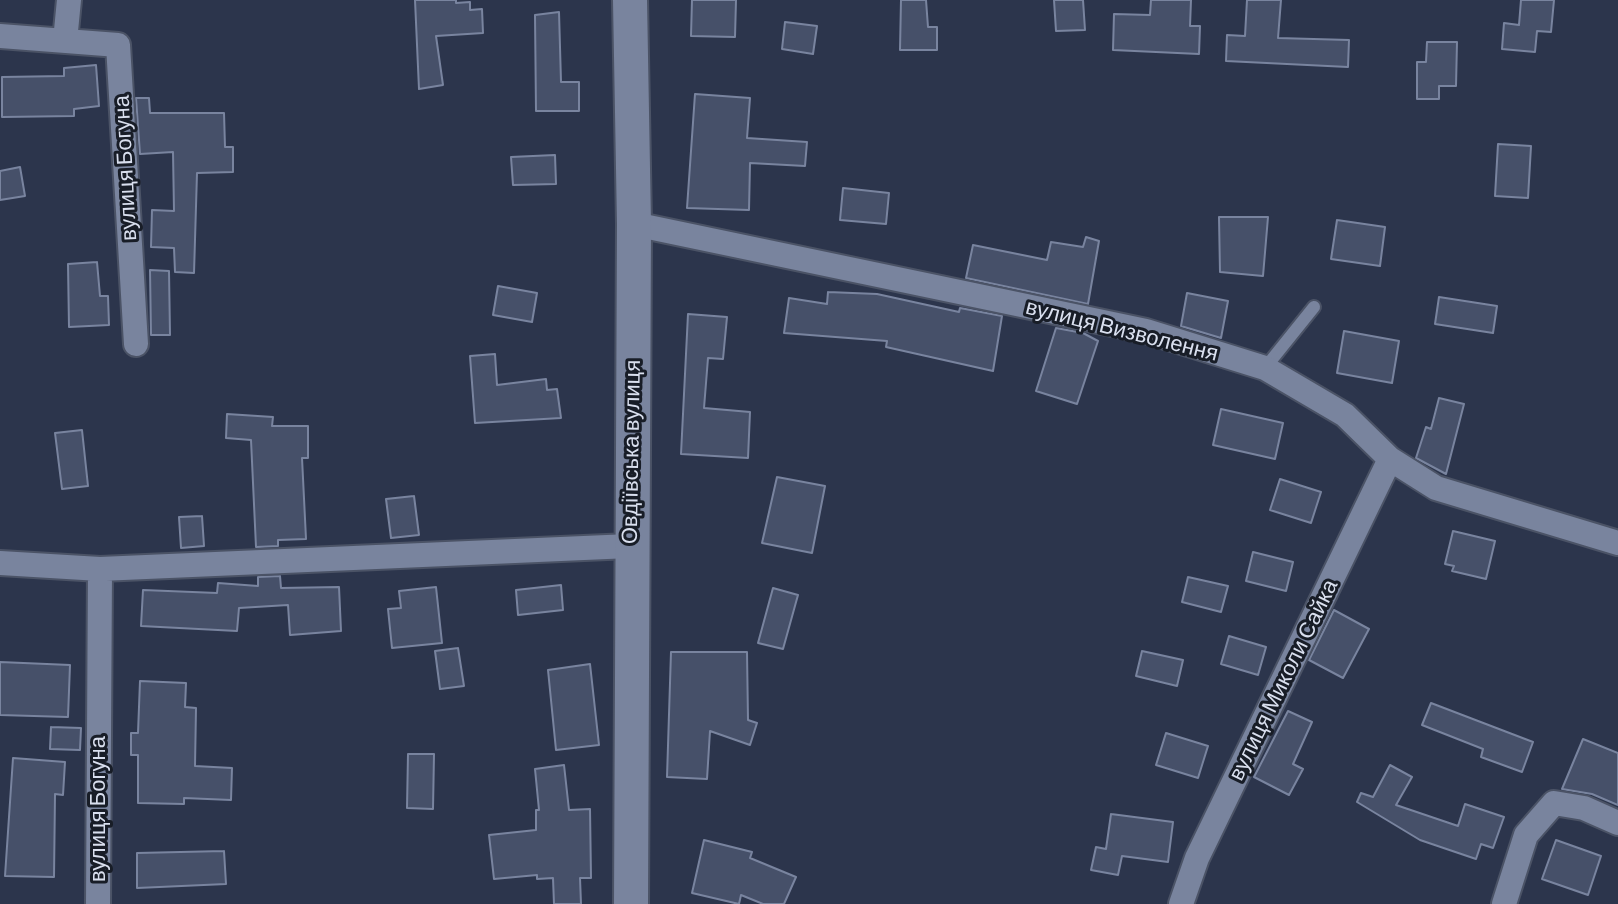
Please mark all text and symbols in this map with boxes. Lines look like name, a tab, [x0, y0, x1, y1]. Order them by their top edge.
street label: вулиця Богуна	[108, 94, 142, 242]
street label: вулиця Визволення	[1023, 293, 1221, 367]
street label: Овдіївська вулиця	[616, 360, 646, 544]
street label: вулиця Миколи Сайка	[1223, 575, 1343, 785]
street label: вулиця Богуна	[85, 736, 111, 882]

